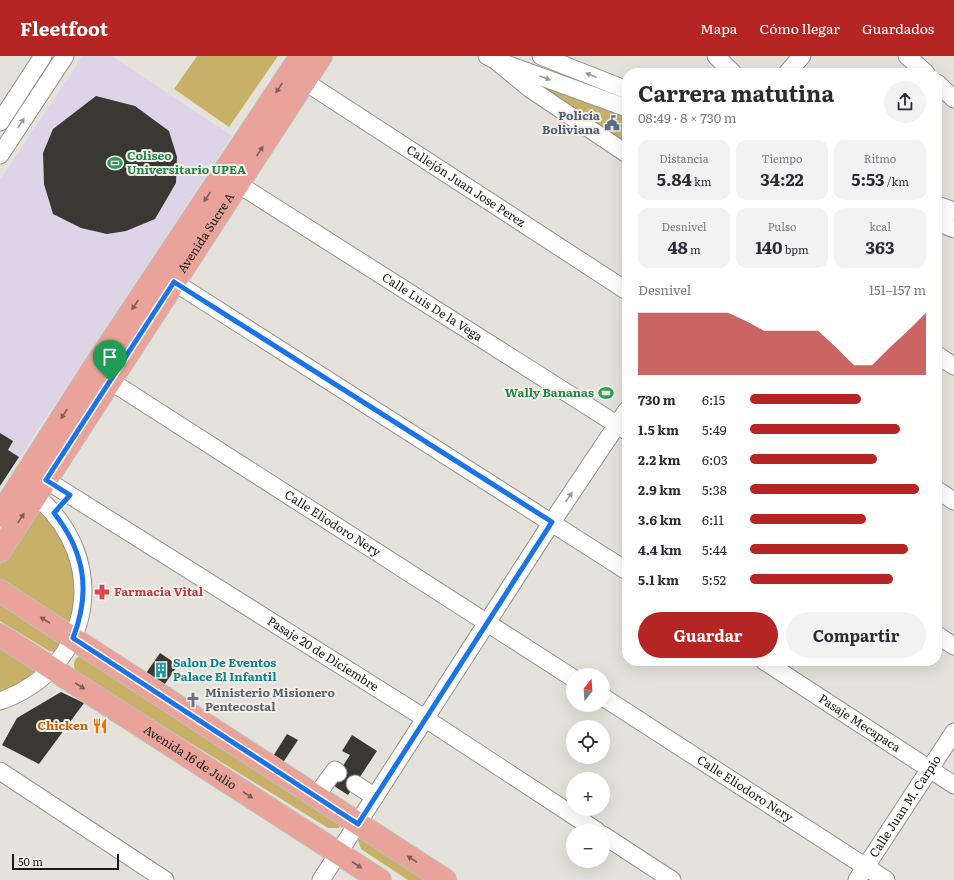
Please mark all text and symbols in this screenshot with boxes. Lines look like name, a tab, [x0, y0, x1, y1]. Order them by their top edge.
text: Fleetfoot	[20, 14, 108, 42]
text: Mapa	[700, 18, 737, 38]
text: Cómo llegar	[759, 18, 840, 38]
text: Guardados	[862, 18, 934, 38]
one-way arrow	[584, 72, 596, 78]
one-way arrow	[539, 75, 551, 81]
text: Carrera matutina	[638, 76, 834, 109]
button: share	[884, 81, 926, 123]
one-way arrow	[275, 83, 283, 94]
place label: Policía Boliviana	[542, 106, 600, 138]
text: 08:49 · 8 × 730 m	[638, 108, 736, 127]
public building icon: Policía Boliviana	[603, 114, 621, 132]
one-way arrow	[17, 117, 25, 128]
street label: Callejón Juan Jose Perez	[403, 140, 530, 231]
one-way arrow	[256, 145, 263, 156]
place label: Coliseo Universitario UPEA	[127, 146, 246, 178]
text: Distancia	[659, 150, 709, 166]
text: Tiempo	[761, 150, 803, 166]
text: Ritmo	[864, 150, 896, 166]
sports icon: Coliseo Universitario UPEA	[106, 154, 124, 172]
text: 5.84	[657, 166, 692, 191]
text: 34:22	[760, 166, 804, 191]
text: 5:53	[851, 166, 885, 191]
text: km	[692, 173, 711, 189]
text: /km	[885, 173, 909, 189]
street label: Avenida Sucre A	[173, 189, 238, 276]
one-way arrow	[203, 192, 211, 202]
text: Desnivel	[661, 218, 707, 234]
text: Pulso	[768, 218, 796, 234]
text: kcal	[869, 218, 891, 234]
text: 48	[667, 234, 688, 259]
text: 140	[755, 234, 783, 259]
text: 363	[866, 234, 894, 259]
text: m	[688, 241, 701, 257]
text: bpm	[783, 241, 809, 257]
street label: Calle Luis De la Vega	[379, 268, 487, 345]
text: Desnivel	[638, 280, 691, 299]
text: 151–157 m	[869, 280, 926, 299]
one-way arrow	[131, 300, 139, 310]
pin	[93, 340, 127, 381]
icon: arrive	[99, 346, 121, 368]
place label: Wally Bananas	[505, 383, 594, 401]
sports icon: Wally Bananas	[597, 384, 615, 402]
text: 730 m	[638, 390, 676, 409]
text: 6:15	[702, 390, 725, 409]
one-way arrow	[60, 409, 68, 419]
text: 1.5 km	[638, 420, 679, 439]
text: 5:49	[702, 420, 727, 439]
text: 2.2 km	[638, 450, 681, 469]
text: 6:03	[702, 450, 728, 469]
text: 2.9 km	[638, 480, 681, 499]
text: 5:38	[702, 480, 727, 499]
street label: Calle Eliodoro Nery	[281, 485, 385, 560]
one-way arrow	[565, 492, 573, 502]
text: 3.6 km	[638, 510, 681, 529]
text: 6:11	[702, 510, 724, 529]
one-way arrow	[17, 513, 25, 523]
text: 4.4 km	[638, 540, 682, 559]
text: 5:44	[702, 540, 727, 559]
text: 5.1 km	[638, 570, 679, 589]
text: 5:52	[702, 570, 726, 589]
place label: Farmacia Vital	[114, 582, 204, 600]
pharmacy icon: Farmacia Vital	[93, 583, 111, 601]
street label: Pasaje 20 de Diciembre	[264, 611, 383, 695]
button: Guardar	[638, 612, 778, 658]
button: Compartir	[786, 612, 926, 658]
one-way arrow	[40, 616, 50, 624]
place label: Salon De Eventos Palace El Infantil	[173, 653, 277, 685]
building icon: Salon De Eventos Palace El Infantil	[152, 661, 170, 679]
north arrow	[566, 668, 610, 712]
map controls	[566, 668, 610, 868]
one-way arrow	[75, 682, 85, 690]
place label: Ministerio Misionero Pentecostal	[205, 683, 335, 715]
street label: Pasaje Mecapaca	[816, 689, 905, 756]
church icon: Ministerio Misionero Pentecostal	[184, 691, 202, 709]
place label: Chicken	[38, 716, 89, 734]
restaurant icon: Chicken	[91, 717, 109, 735]
street label: Avenida 16 de Julio	[140, 720, 241, 793]
button: locate	[566, 720, 610, 764]
street label: Calle Eliodoro Nery	[694, 750, 797, 826]
street label: Calle Juan M. Carpio	[864, 751, 945, 861]
button: +	[566, 772, 610, 816]
one-way arrow	[242, 791, 254, 798]
button: −	[566, 824, 610, 868]
scale bar	[12, 852, 119, 871]
text: 50 m	[18, 853, 43, 869]
one-way arrow	[407, 855, 417, 863]
one-way arrow	[352, 861, 362, 869]

